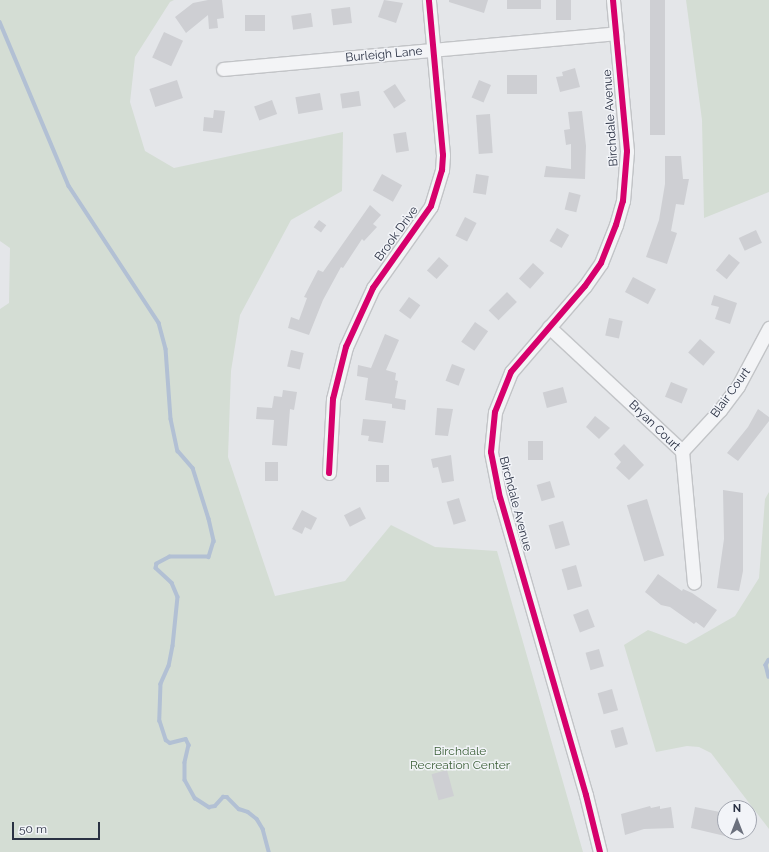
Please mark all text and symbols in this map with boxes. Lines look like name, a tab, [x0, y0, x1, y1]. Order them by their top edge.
street label: Burleigh Lane	[345, 44, 423, 66]
street label: Birchdale Avenue	[600, 69, 622, 167]
street label: Brook Drive	[372, 204, 422, 264]
street label: Blair Court	[708, 365, 754, 421]
street label: Bryan Court	[625, 398, 683, 454]
street label: Birchdale Avenue	[495, 455, 535, 553]
park label: Birchdale Recreation Center	[410, 745, 510, 773]
north arrow	[717, 800, 757, 840]
text: N	[733, 802, 741, 815]
scale bar	[14, 814, 102, 840]
text: 50 m	[19, 822, 47, 836]

